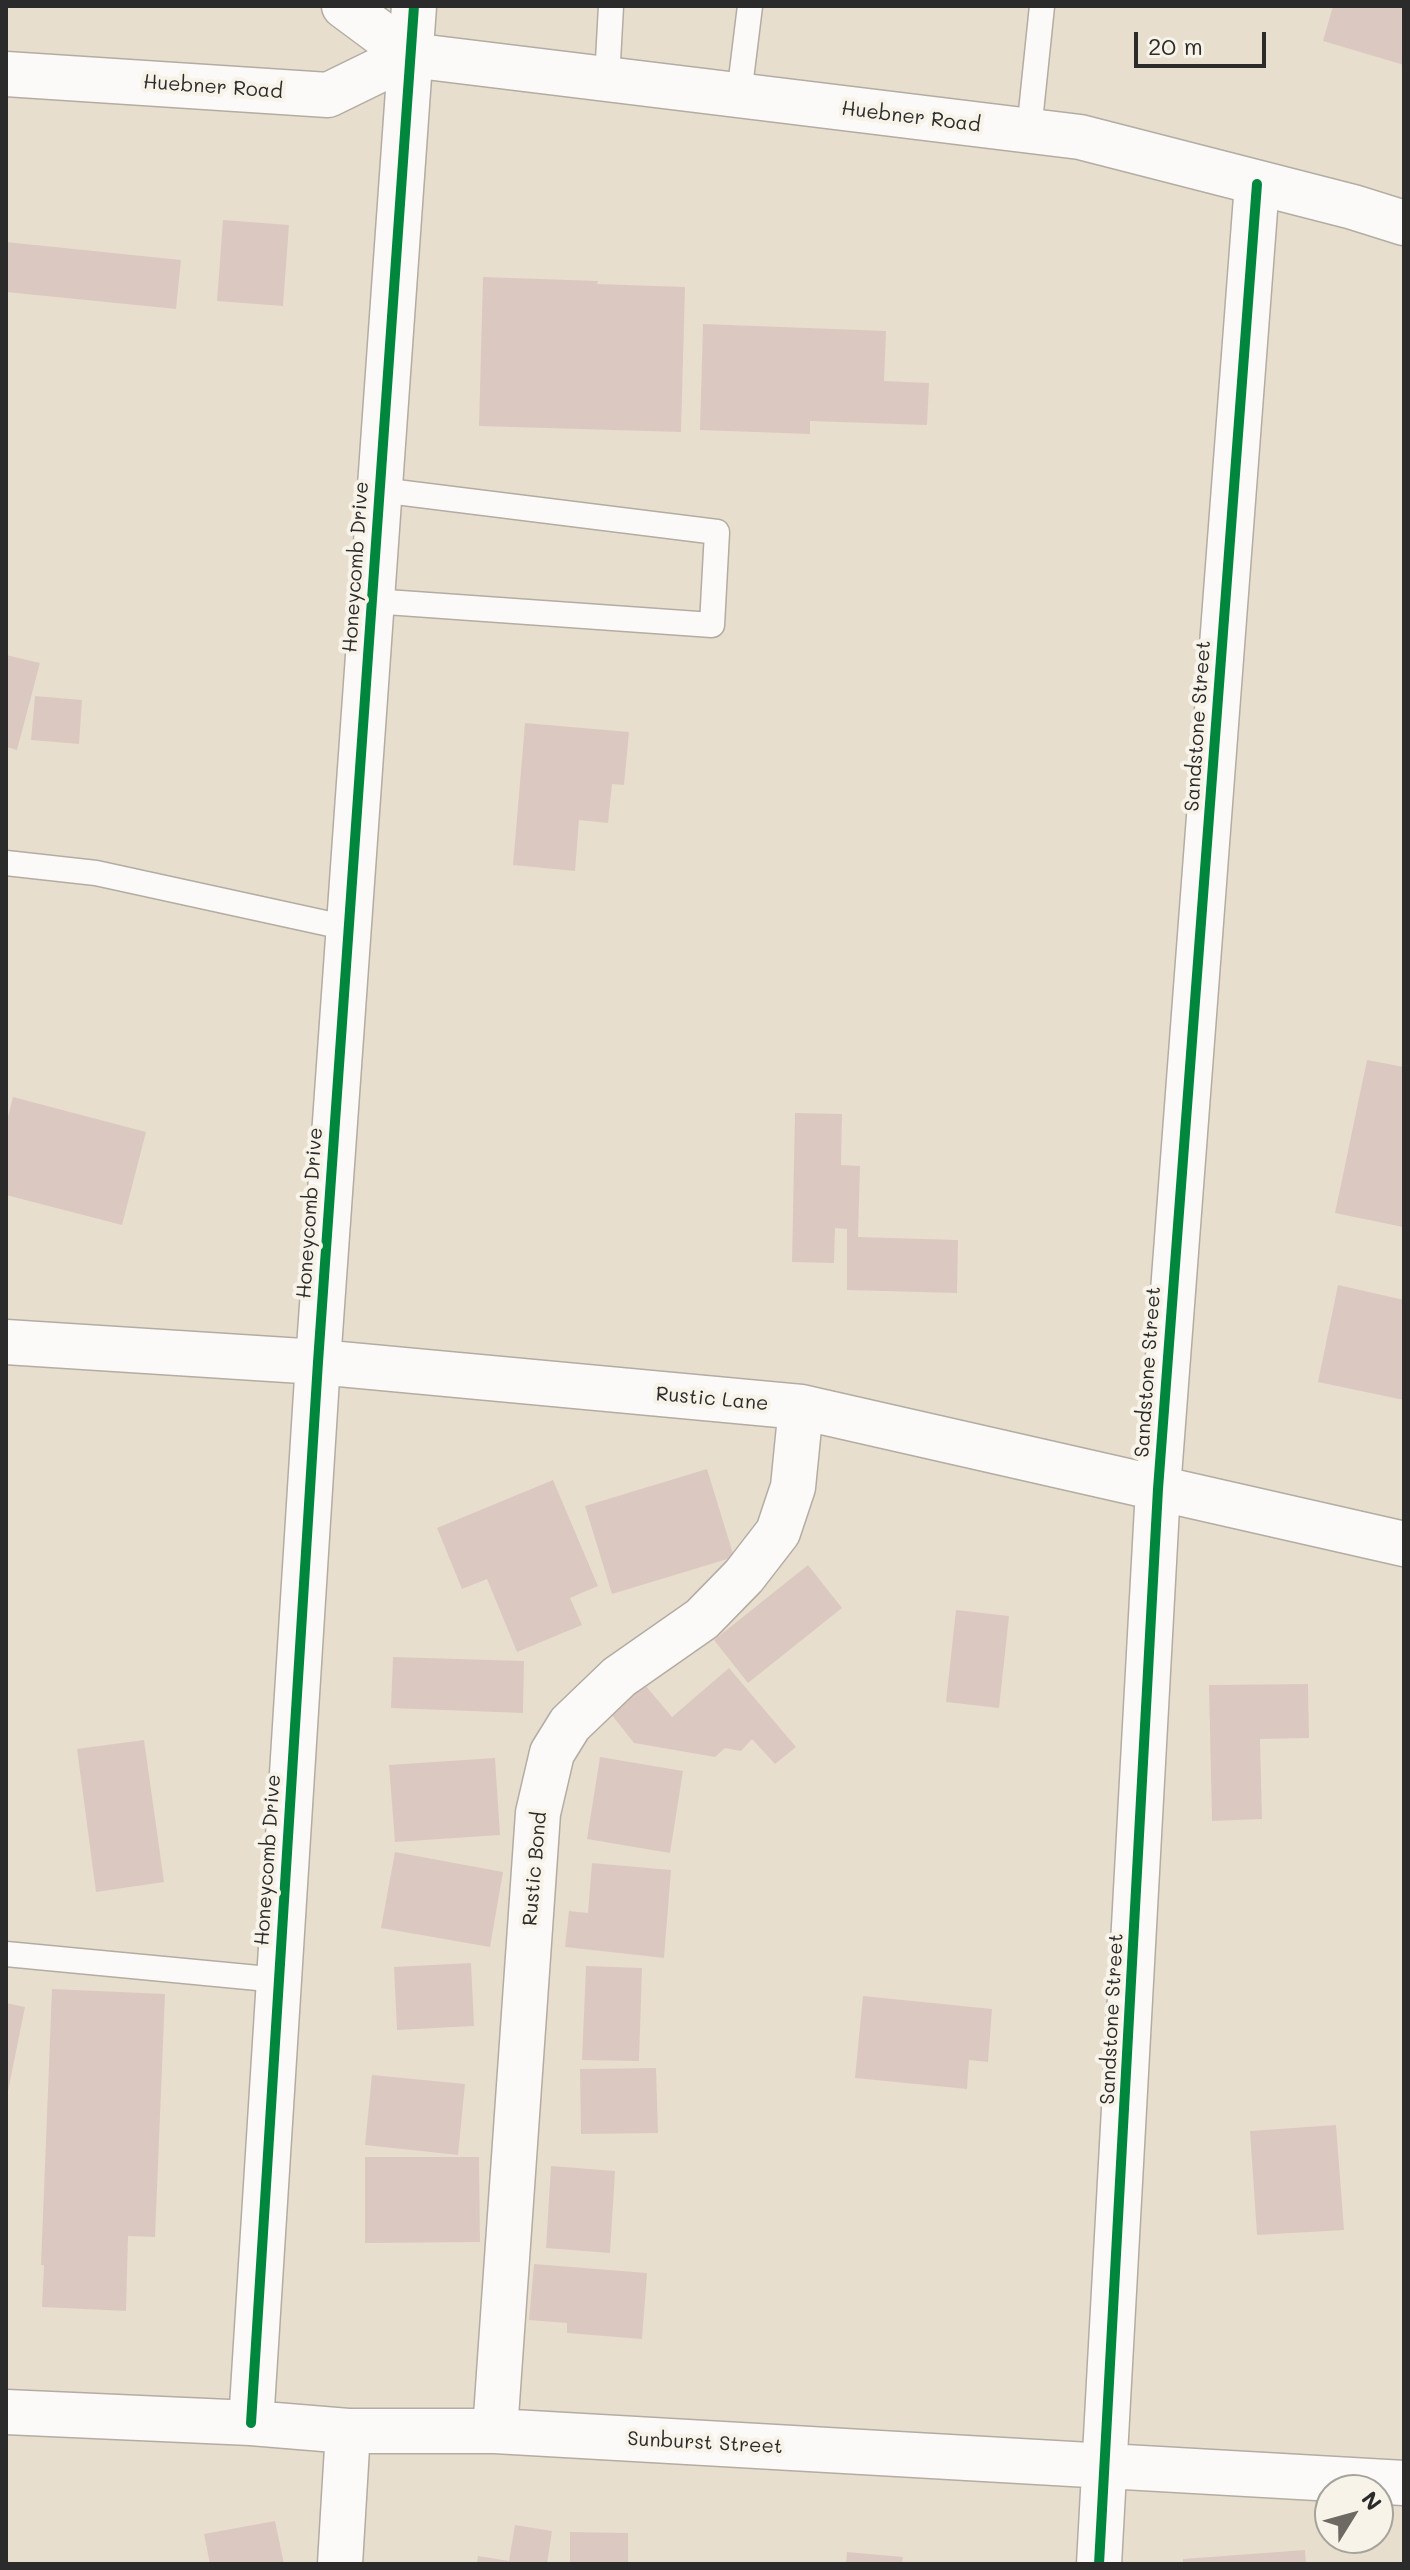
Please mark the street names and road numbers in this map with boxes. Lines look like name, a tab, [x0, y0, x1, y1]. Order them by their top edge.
street label: Huebner Road	[142, 70, 284, 104]
street label: Huebner Road	[840, 97, 982, 137]
street label: Honeycomb Drive	[338, 481, 374, 653]
street label: Sandstone Street	[1180, 640, 1216, 812]
street label: Honeycomb Drive	[292, 1127, 328, 1299]
street label: Sandstone Street	[1130, 1286, 1166, 1458]
street label: Rustic Lane	[655, 1382, 769, 1416]
street label: Honeycomb Drive	[250, 1774, 286, 1946]
street label: Rustic Bond	[518, 1811, 552, 1927]
street label: Sandstone Street	[1096, 1933, 1128, 2105]
street label: Sunburst Street	[627, 2427, 783, 2459]

